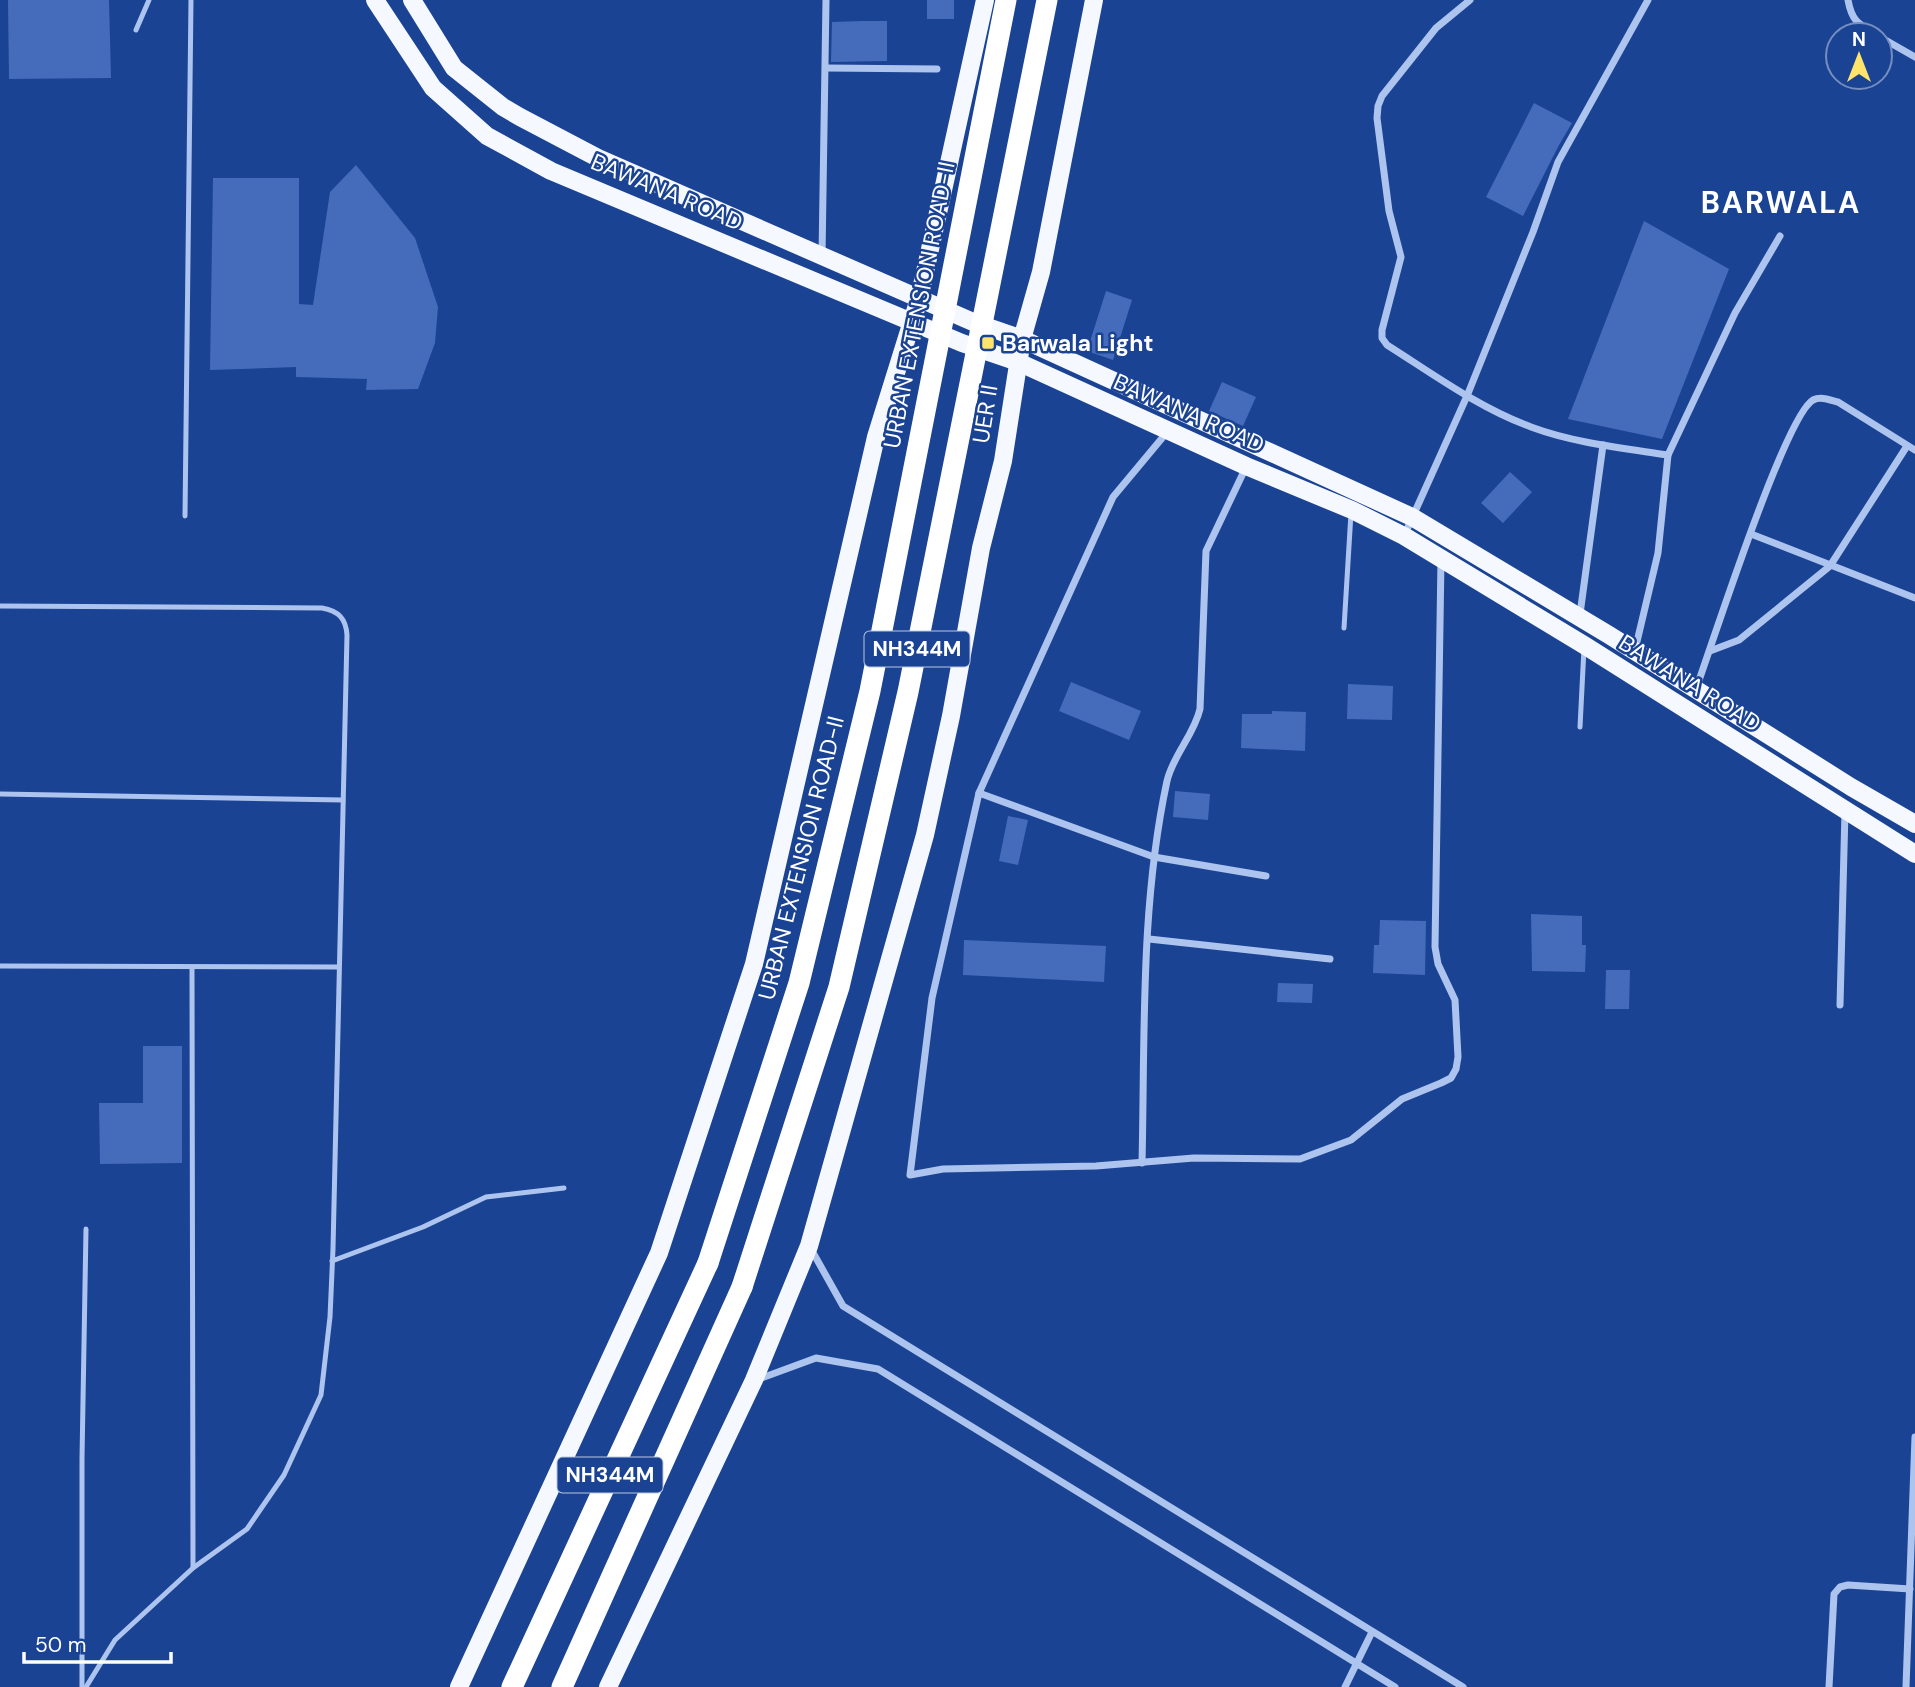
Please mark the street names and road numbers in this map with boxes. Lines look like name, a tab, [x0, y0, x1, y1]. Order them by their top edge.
street label: BAWANA ROAD	[587, 147, 747, 237]
street label: URBAN EXTENSION ROAD-II	[876, 159, 962, 451]
street label: BAWANA ROAD	[1109, 366, 1269, 460]
street label: UER II	[966, 383, 1004, 445]
street label: BAWANA ROAD	[1613, 627, 1767, 739]
road number: NH344M	[864, 632, 970, 666]
street label: URBAN EXTENSION ROAD-II	[751, 713, 851, 1003]
road number: NH344M	[558, 1458, 662, 1492]

